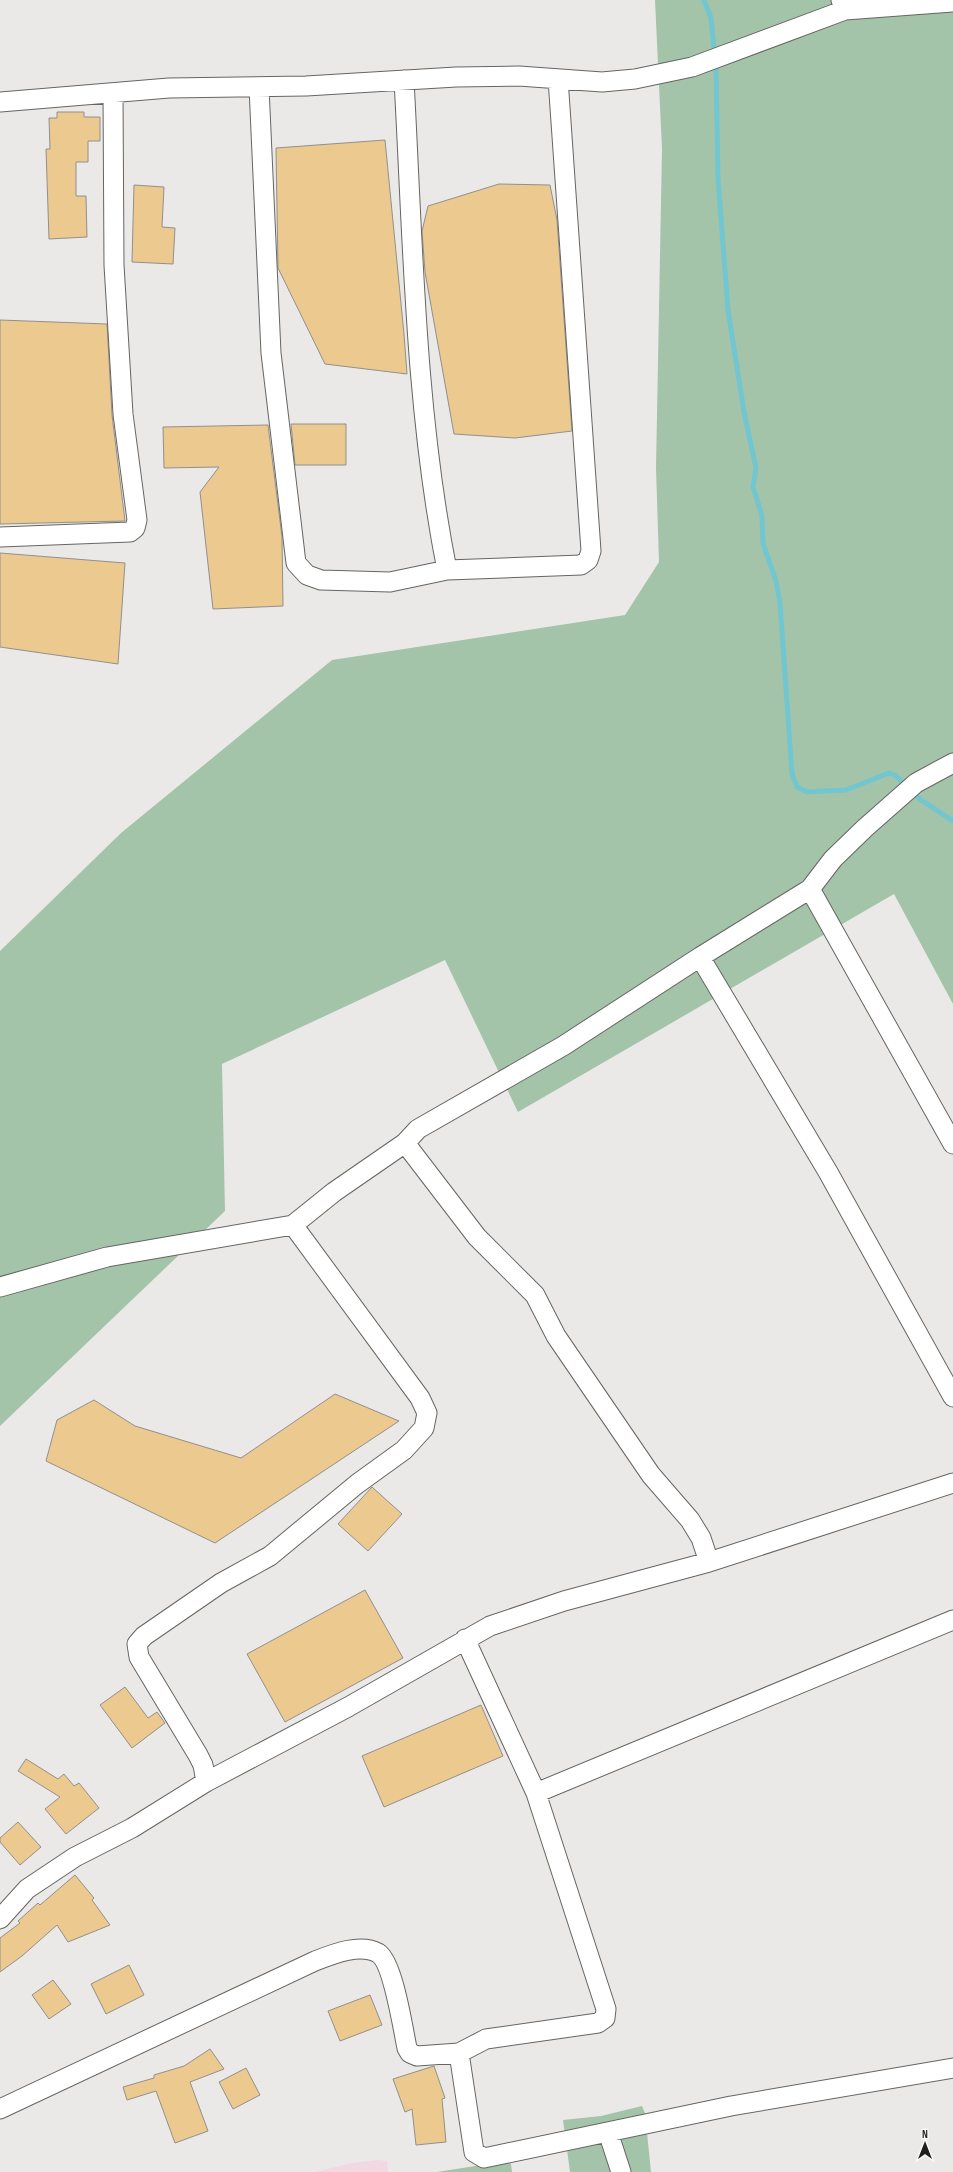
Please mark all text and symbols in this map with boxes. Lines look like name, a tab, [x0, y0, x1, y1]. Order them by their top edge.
north arrow	[905, 2124, 945, 2164]
text: N	[922, 2128, 928, 2141]

